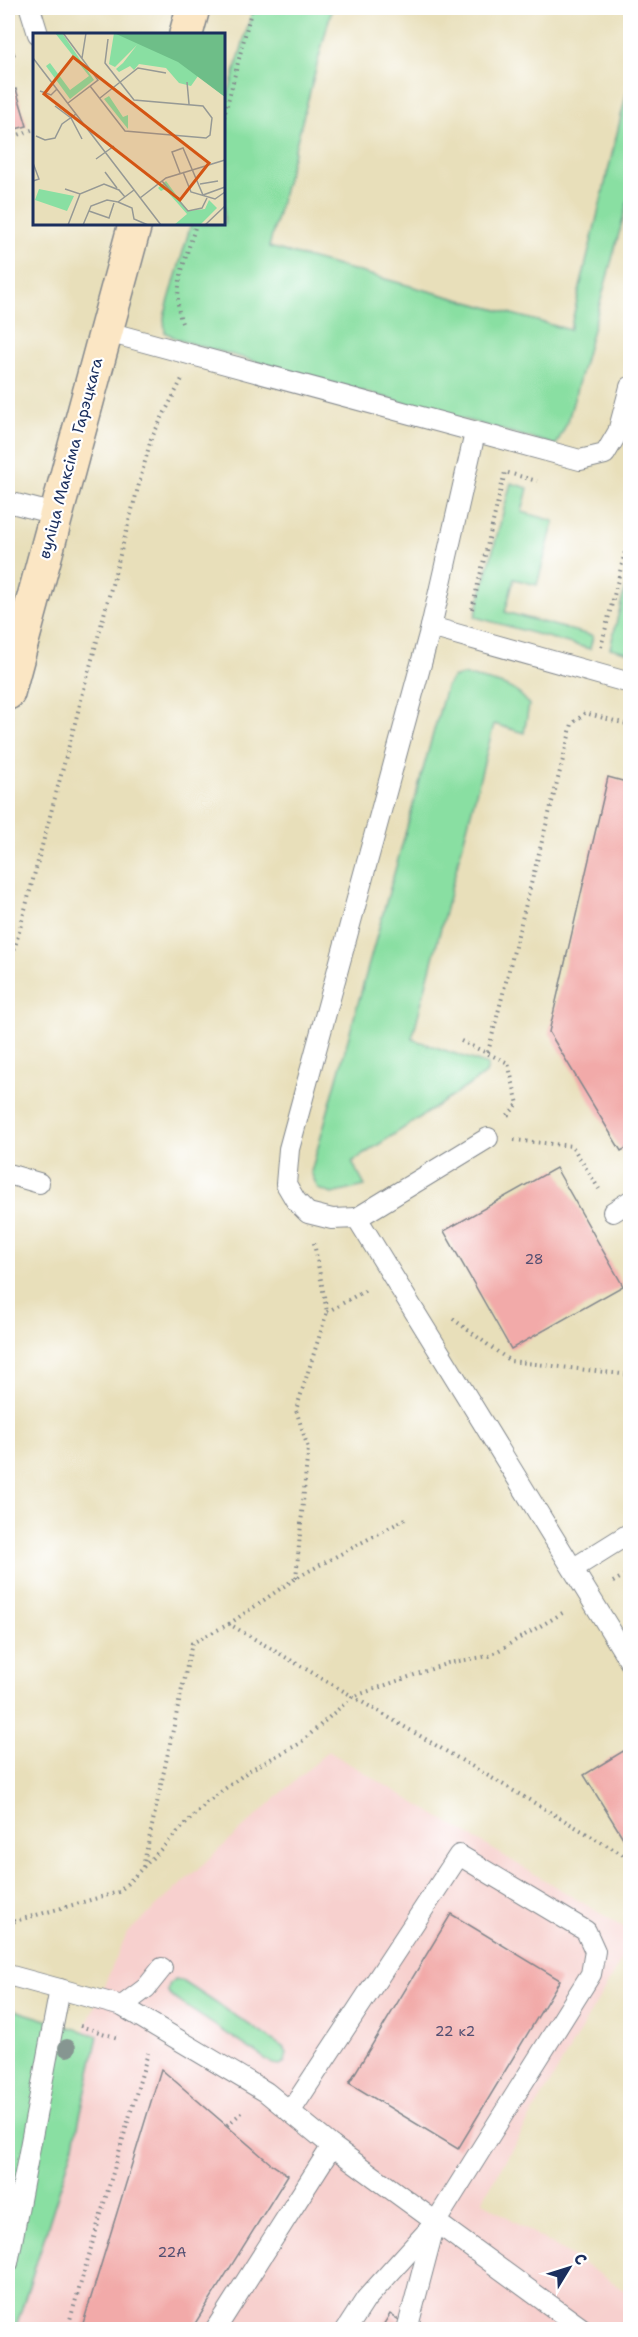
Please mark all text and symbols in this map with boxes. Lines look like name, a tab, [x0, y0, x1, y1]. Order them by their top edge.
inset map	[33, 33, 225, 225]
street label: вуліца Максіма Гарэцкага	[34, 355, 107, 561]
house number: 28	[524, 1250, 544, 1268]
house number: 22 к2	[435, 2022, 475, 2040]
north arrow	[539, 2238, 599, 2298]
house number: 22А	[157, 2243, 187, 2261]
text: С	[569, 2249, 592, 2270]

